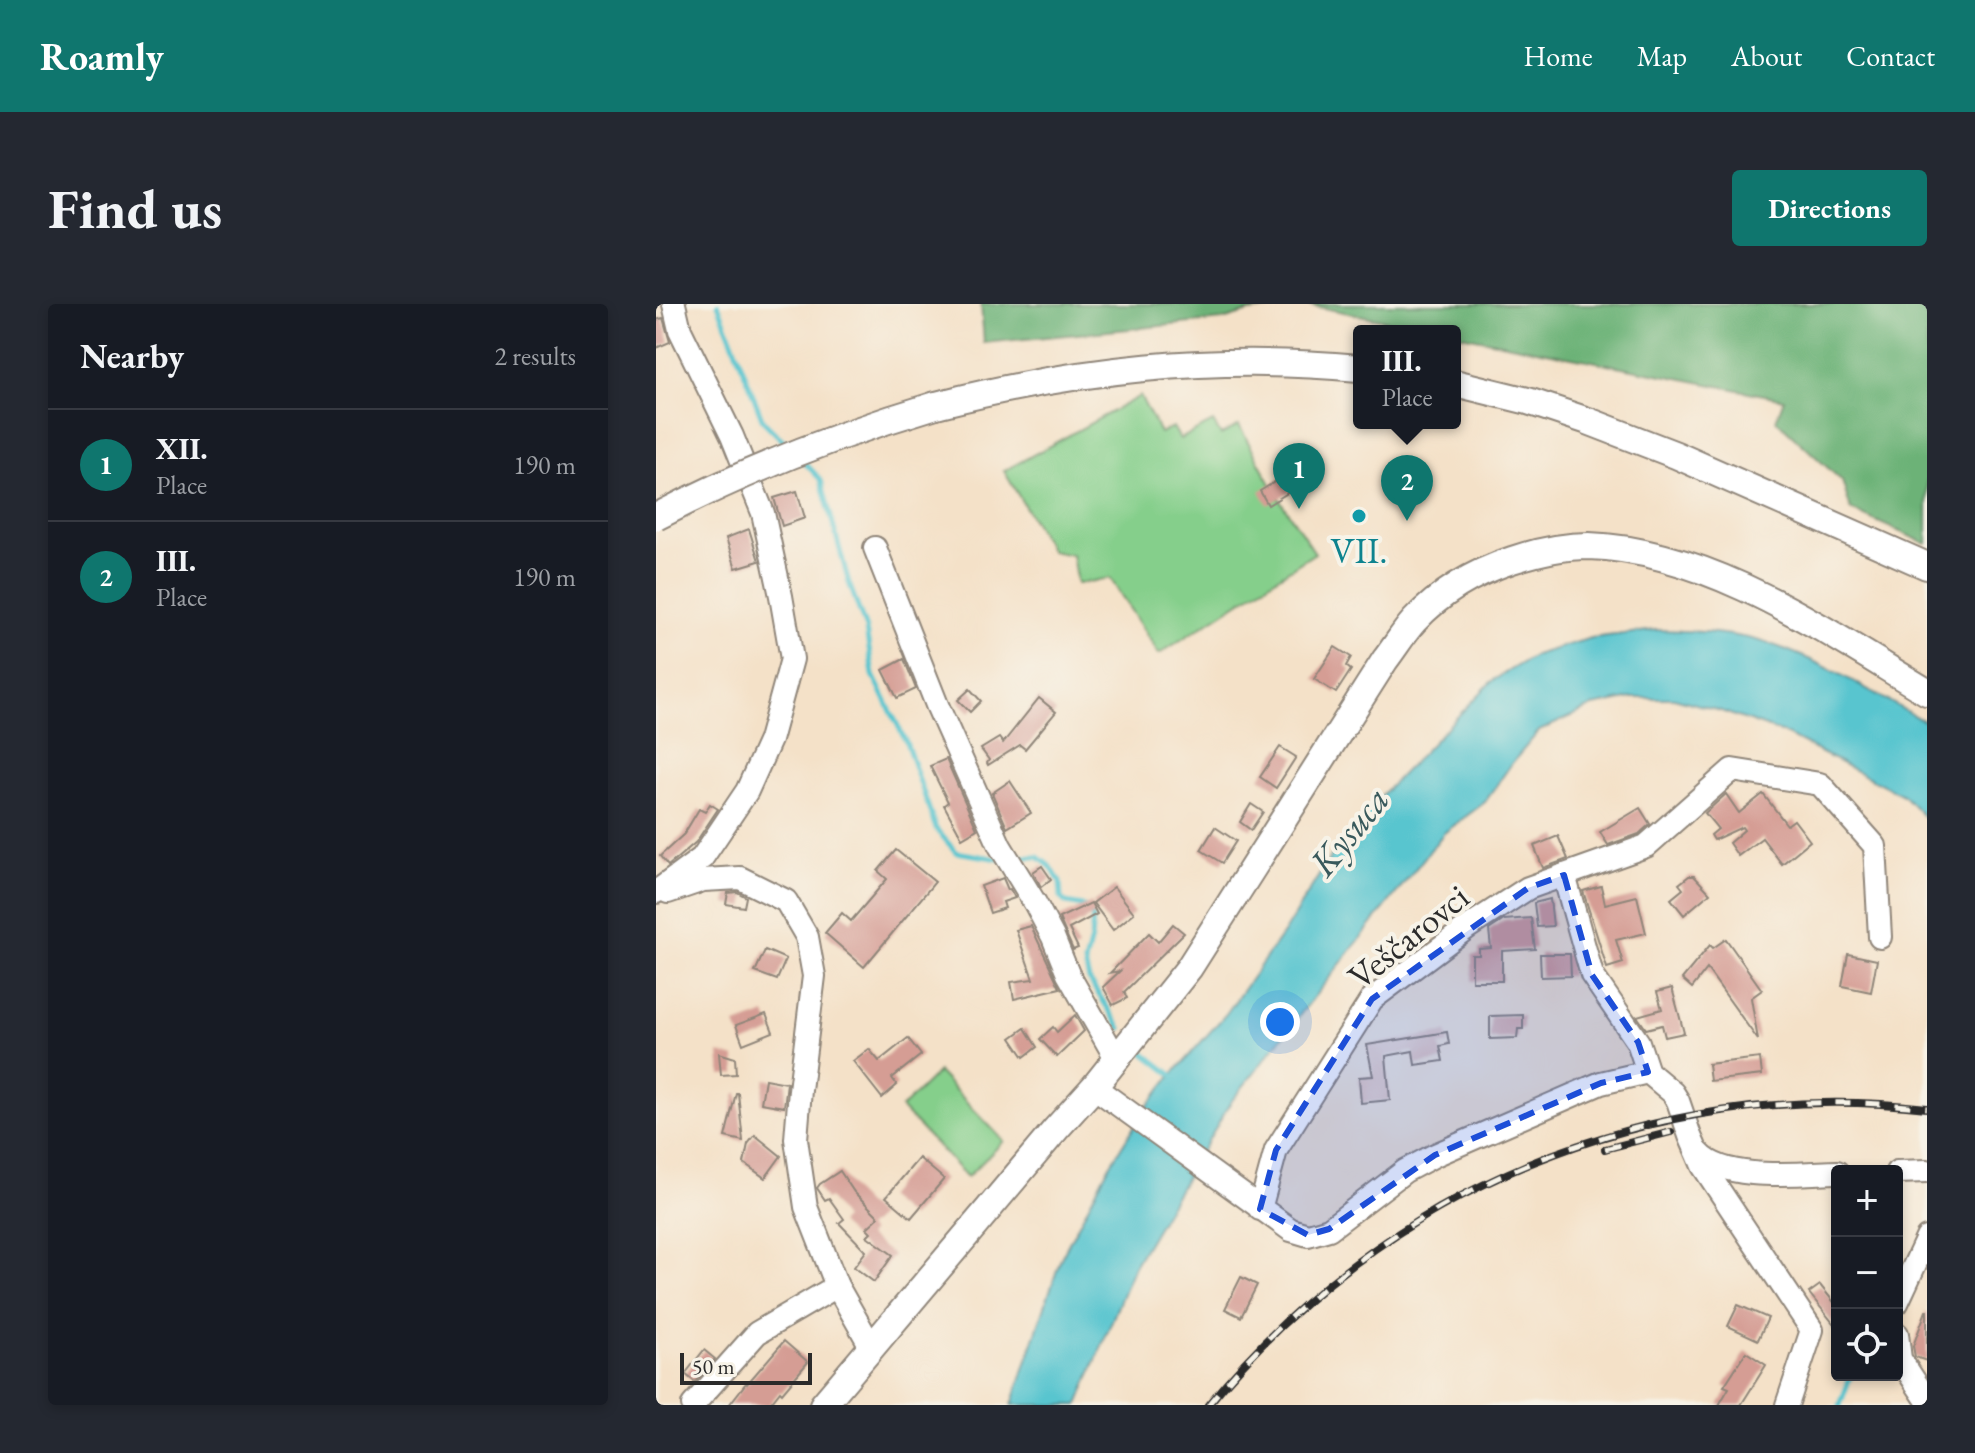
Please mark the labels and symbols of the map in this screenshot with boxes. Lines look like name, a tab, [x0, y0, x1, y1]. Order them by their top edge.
pin: 1	[1273, 443, 1325, 509]
pin: 2	[1381, 455, 1433, 521]
marker: VII.	[1350, 507, 1368, 525]
place label: VII.	[1331, 527, 1387, 574]
water label: Kysuca	[1297, 776, 1400, 886]
street label: Veščarovci	[1338, 873, 1479, 999]
your location	[1260, 1002, 1300, 1042]
scale bar	[680, 1349, 812, 1385]

